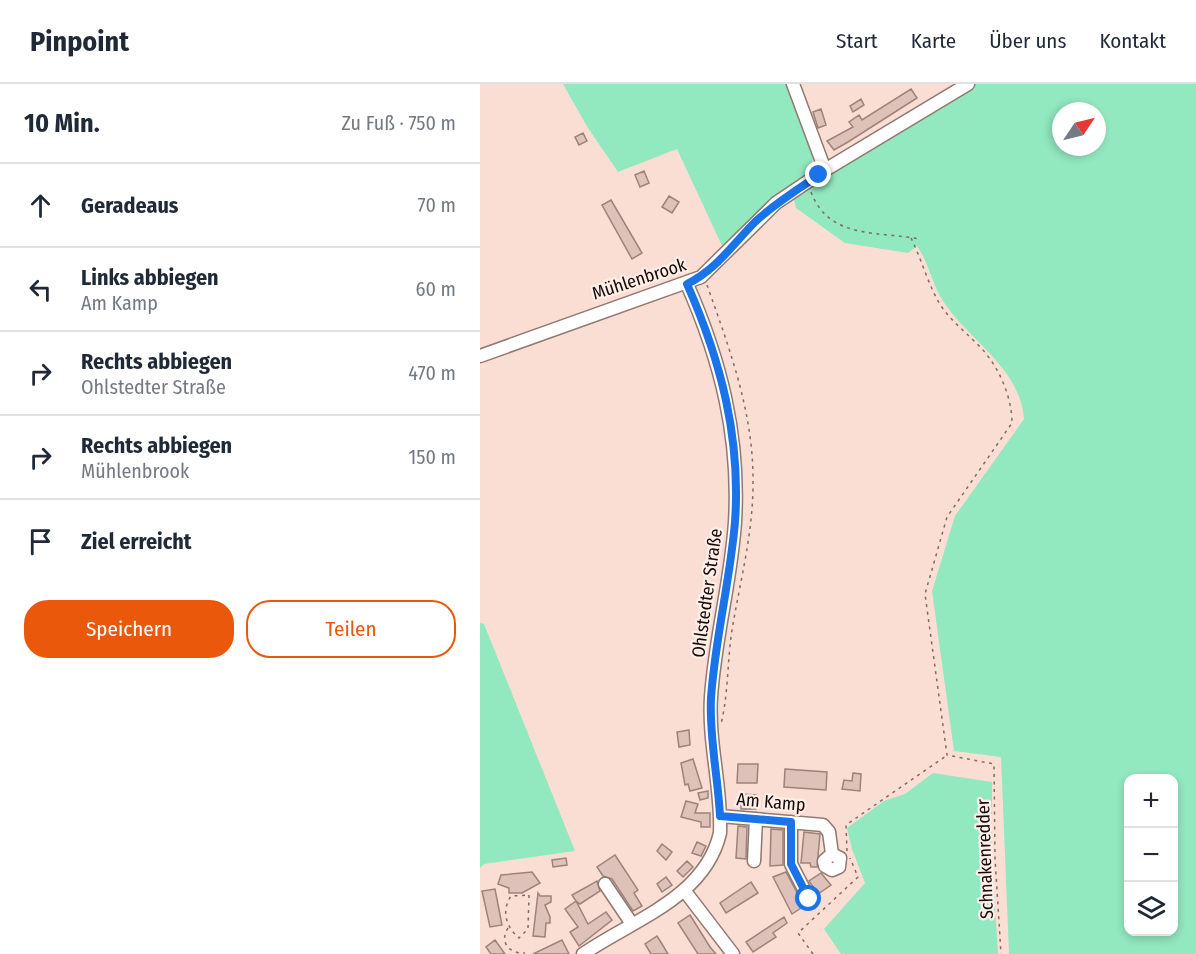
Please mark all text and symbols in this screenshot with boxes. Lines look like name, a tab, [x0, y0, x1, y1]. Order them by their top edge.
text: Pinpoint	[30, 25, 129, 58]
text: Start	[836, 28, 878, 54]
text: Karte	[911, 28, 956, 54]
text: Über uns	[989, 28, 1066, 54]
text: Kontakt	[1099, 28, 1166, 54]
north arrow	[1052, 102, 1106, 156]
text: 10 Min.	[24, 108, 100, 139]
text: Zu Fuß · 750 m	[341, 111, 456, 135]
route end	[805, 161, 831, 187]
icon: ahead	[24, 189, 57, 222]
text: Geradeaus	[81, 192, 178, 219]
text: 70 m	[418, 193, 456, 217]
street label: Mühlenbrook	[589, 253, 689, 305]
text: Links abbiegen	[81, 264, 219, 291]
icon: left	[24, 273, 57, 306]
text: 60 m	[416, 277, 456, 301]
text: Am Kamp	[81, 291, 158, 315]
text: Rechts abbiegen	[81, 348, 232, 375]
icon: right	[24, 357, 57, 390]
text: 470 m	[408, 361, 456, 385]
text: Ohlstedter Straße	[81, 375, 226, 399]
text: Rechts abbiegen	[81, 432, 232, 459]
icon: right	[24, 441, 57, 474]
text: 150 m	[409, 445, 456, 469]
text: Mühlenbrook	[81, 459, 189, 483]
icon: arrive	[24, 525, 57, 558]
street label: Ohlstedter Straße	[687, 527, 727, 659]
text: Ziel erreicht	[81, 528, 192, 555]
button: Speichern	[24, 600, 234, 658]
button: Teilen	[246, 600, 456, 658]
map controls	[1124, 774, 1178, 936]
button: +	[1124, 774, 1178, 828]
street label: Am Kamp	[736, 788, 806, 816]
street label: Schnakenredder	[972, 798, 998, 919]
button: −	[1124, 828, 1178, 882]
button: layers	[1124, 882, 1178, 936]
route start	[795, 885, 821, 911]

